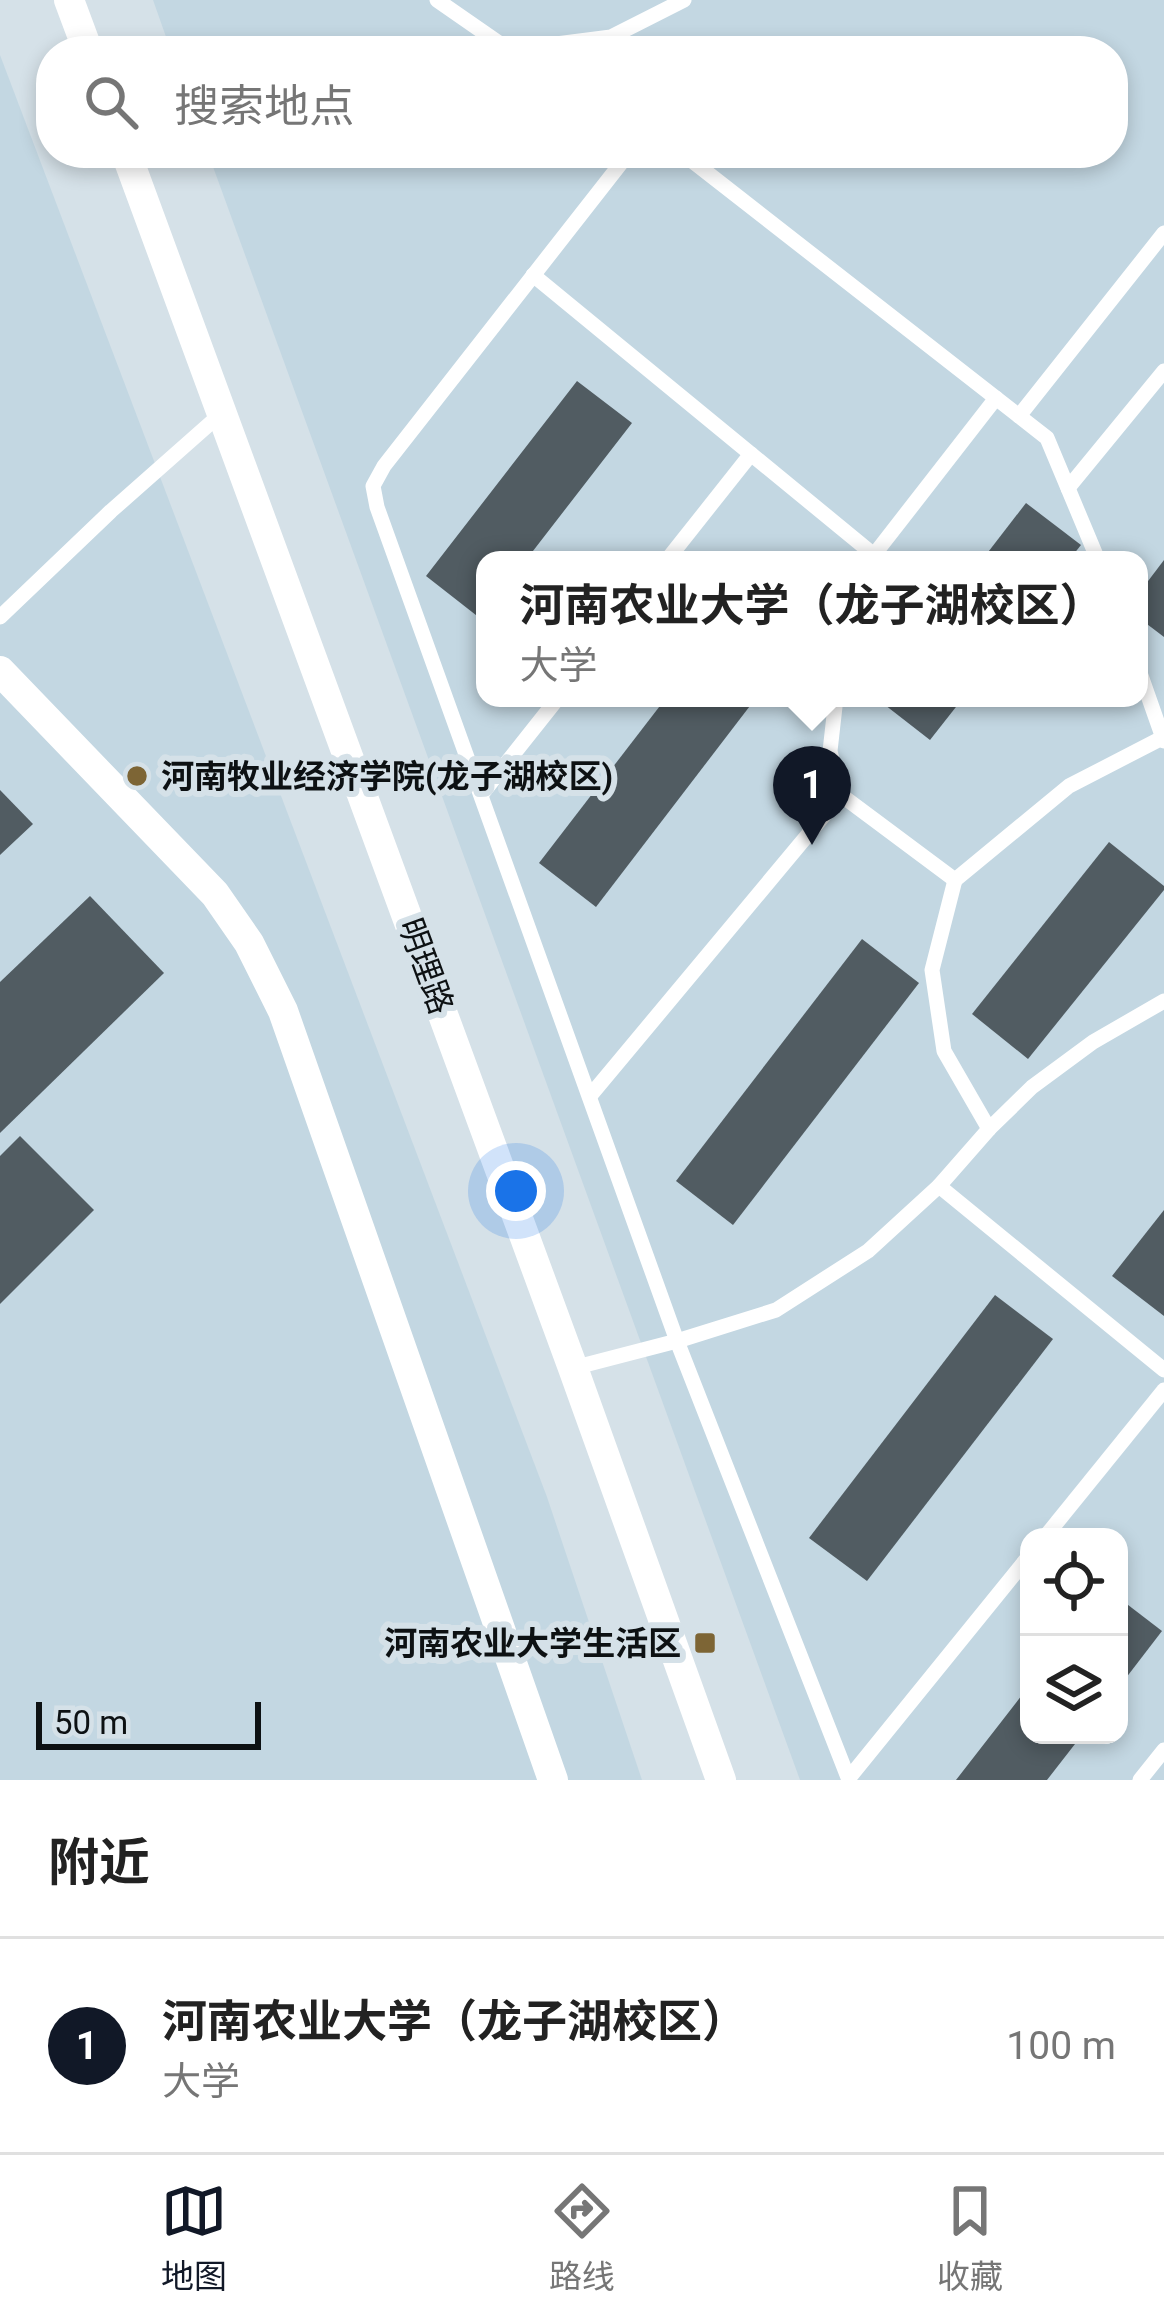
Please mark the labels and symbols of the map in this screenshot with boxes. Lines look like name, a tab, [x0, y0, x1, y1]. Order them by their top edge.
pin: 1	[773, 746, 851, 845]
place label: 河南牧业经济学院(龙子湖校区)	[161, 757, 613, 796]
marker: 河南牧业经济学院(龙子湖校区)	[124, 763, 150, 789]
street label: 明理路	[391, 913, 461, 1019]
your location	[486, 1161, 546, 1221]
place label: 河南农业大学生活区	[384, 1624, 681, 1663]
marker: 河南农业大学生活区	[692, 1630, 718, 1656]
scale bar	[36, 1696, 261, 1749]

